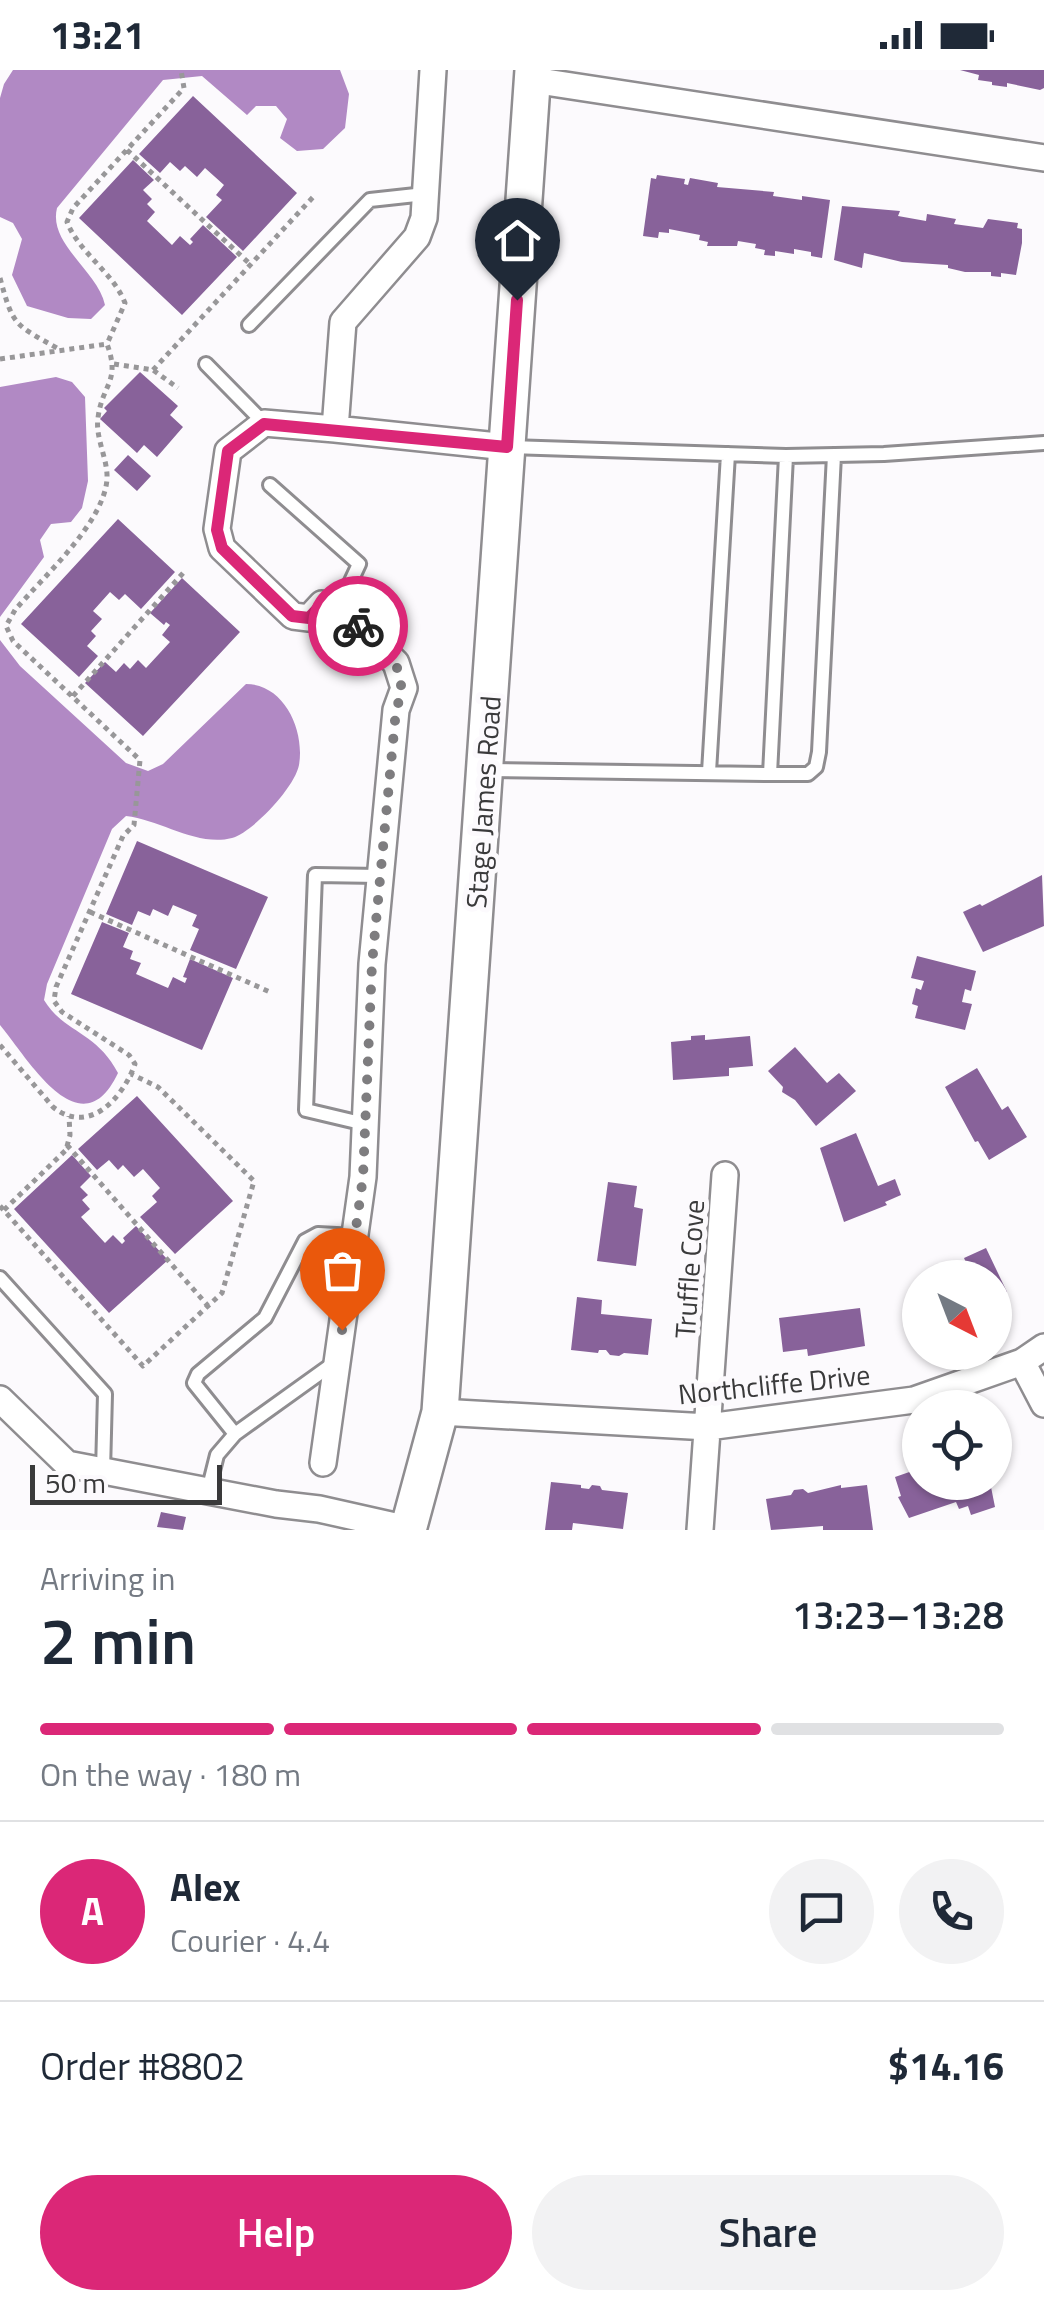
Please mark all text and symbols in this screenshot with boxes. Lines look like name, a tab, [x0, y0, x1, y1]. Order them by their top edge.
text: 13:21	[50, 6, 145, 64]
pin	[475, 198, 560, 301]
icon: home	[490, 213, 545, 268]
courier	[308, 576, 408, 676]
icon: bike	[331, 599, 386, 654]
street label: Stage James Road	[454, 694, 512, 910]
street label: Truffle Cove	[663, 1198, 715, 1340]
pin	[300, 1228, 385, 1331]
icon: bag	[315, 1243, 370, 1298]
north arrow	[902, 1260, 1012, 1370]
map controls	[902, 1260, 1012, 1500]
street label: Northcliffe Drive	[676, 1353, 872, 1415]
button: locate	[902, 1390, 1012, 1500]
scale bar	[30, 1460, 222, 1504]
text: 50 m	[45, 1461, 106, 1504]
text: Arriving in	[40, 1554, 176, 1602]
text: 13:23–13:28	[792, 1586, 1004, 1644]
text: 2 min	[40, 1590, 196, 1689]
text: On the way · 180 m	[40, 1750, 301, 1798]
text: Alex	[170, 1858, 241, 1916]
button: chat	[769, 1859, 874, 1964]
button: phone	[899, 1859, 1004, 1964]
text: A	[81, 1882, 104, 1940]
text: Courier · 4.4	[170, 1916, 330, 1964]
text: Order #8802	[40, 2037, 245, 2095]
text: $14.16	[888, 2037, 1004, 2095]
button: Help	[40, 2175, 512, 2290]
button: Share	[532, 2175, 1004, 2290]

